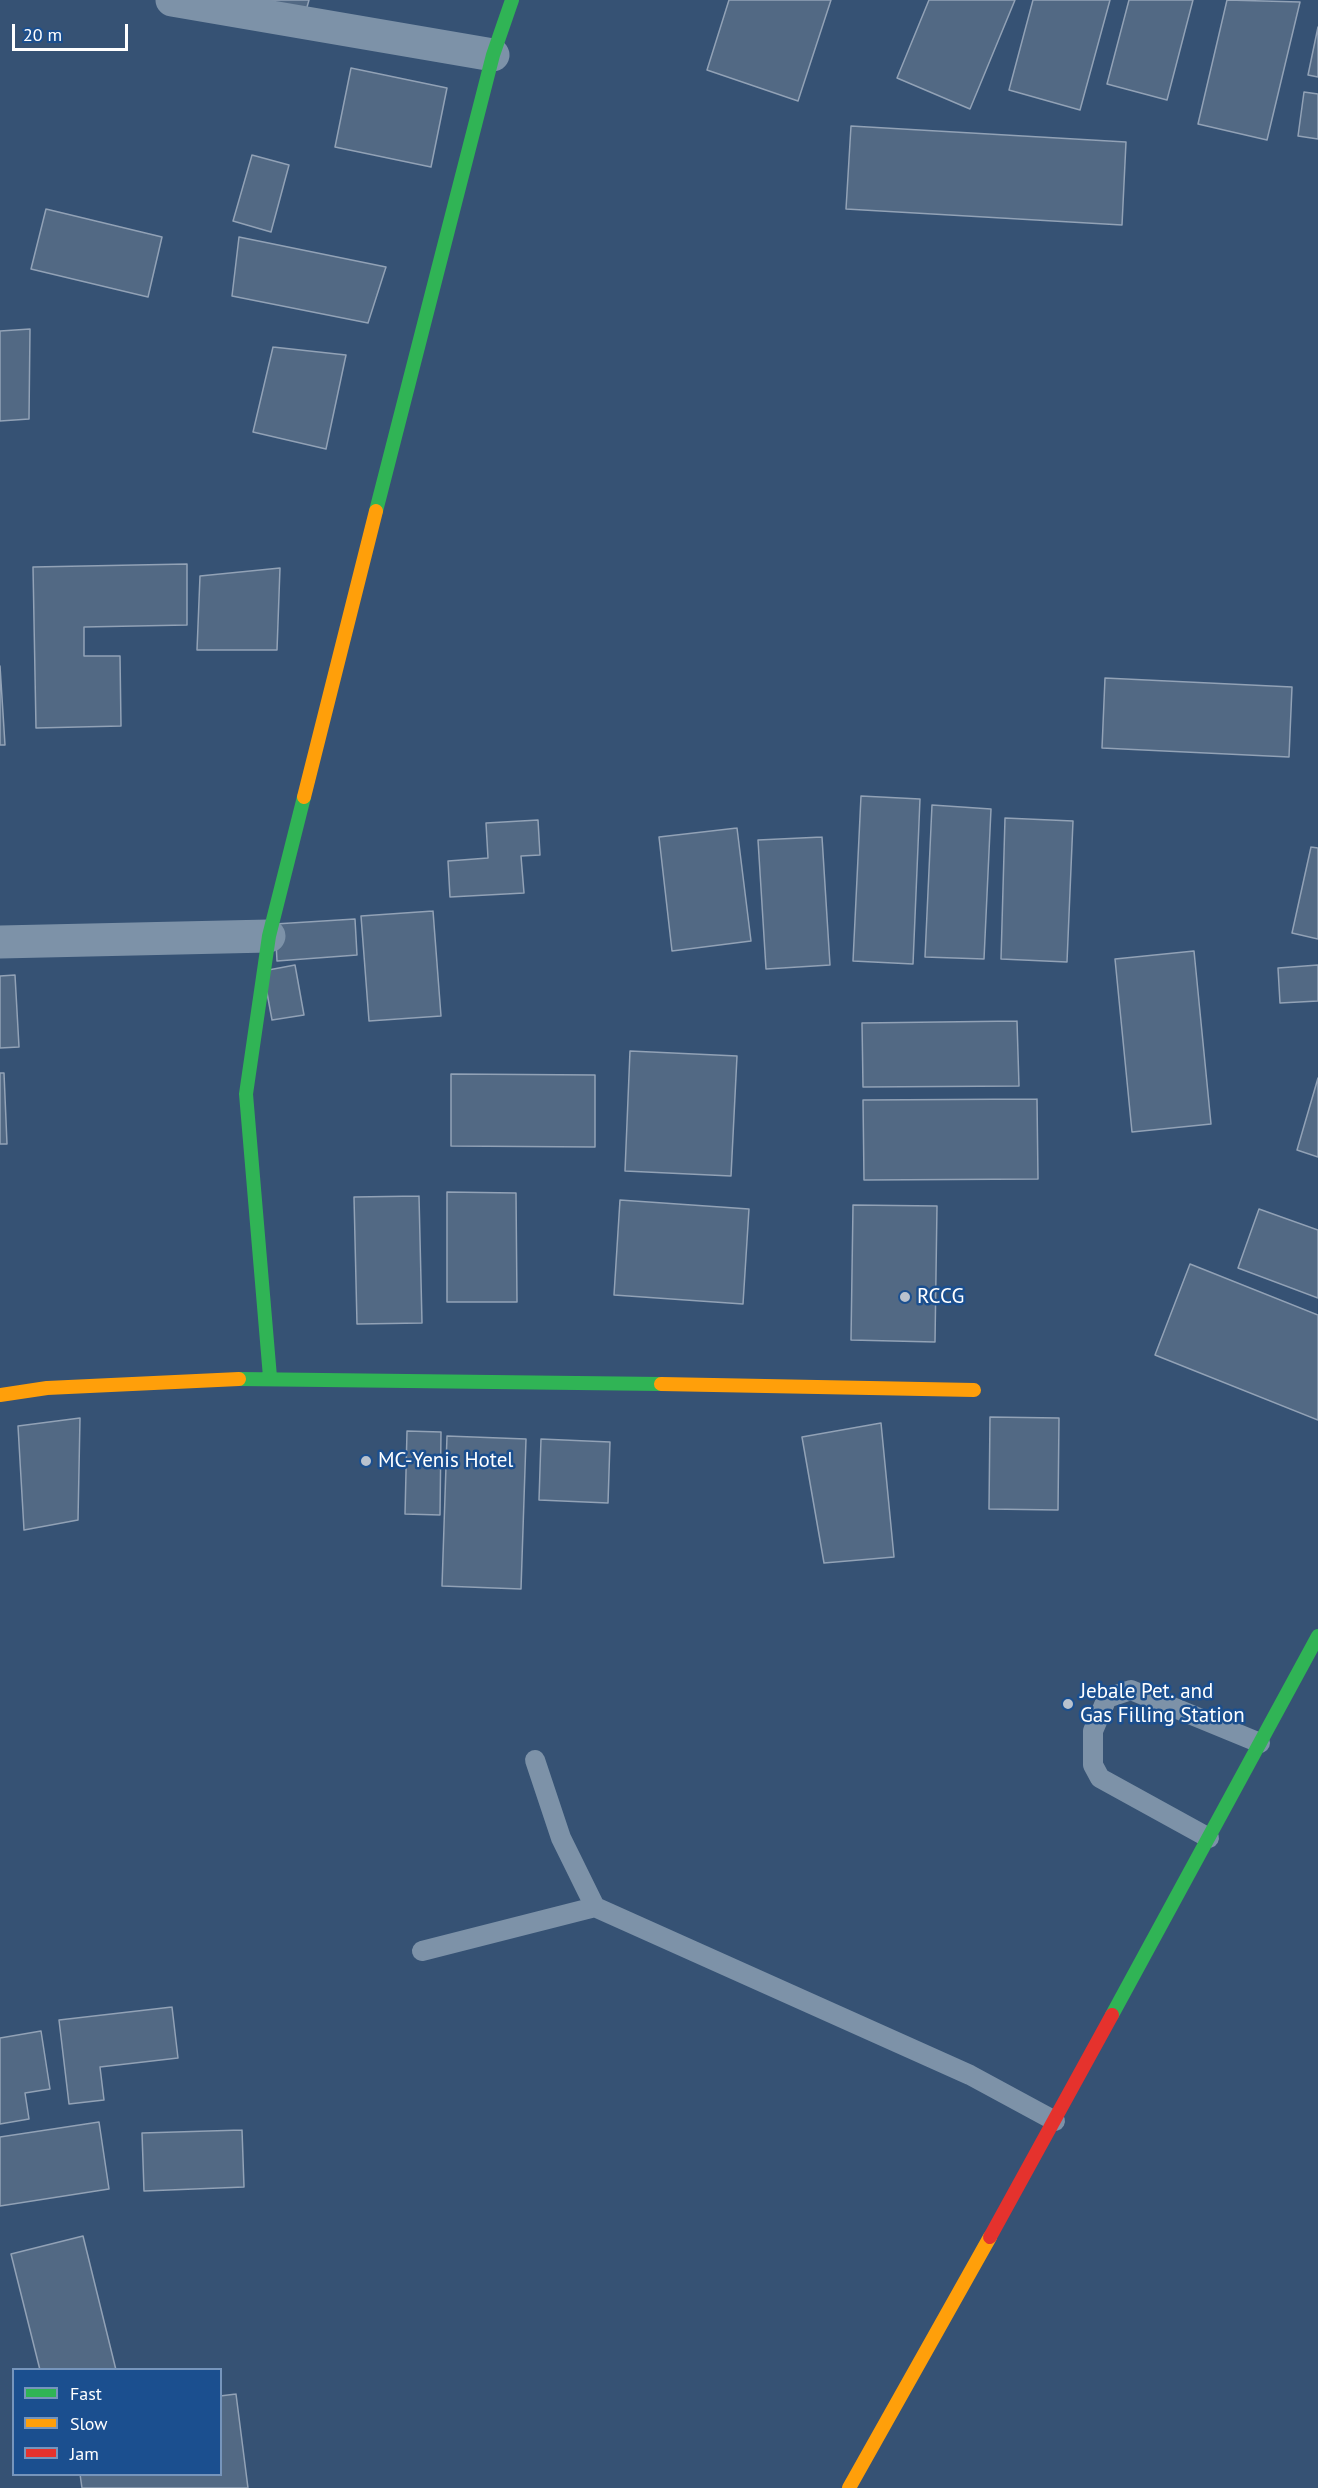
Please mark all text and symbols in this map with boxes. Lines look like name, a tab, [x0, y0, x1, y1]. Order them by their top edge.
scale bar	[15, 12, 130, 50]
text: 20 m	[23, 23, 62, 46]
place label: RCCG	[917, 1284, 964, 1310]
marker: RCCG	[898, 1290, 912, 1304]
place label: MC-Yenis Hotel	[378, 1448, 513, 1474]
marker: MC-Yenis Hotel	[359, 1454, 373, 1468]
place label: Jebale Pet. and Gas Filling Station	[1080, 1679, 1245, 1729]
marker: Jebale Pet. and Gas Filling Station	[1061, 1697, 1075, 1711]
legend	[12, 2368, 222, 2476]
text: Fast	[70, 2382, 102, 2405]
text: Slow	[70, 2412, 108, 2435]
text: Jam	[70, 2442, 99, 2465]

